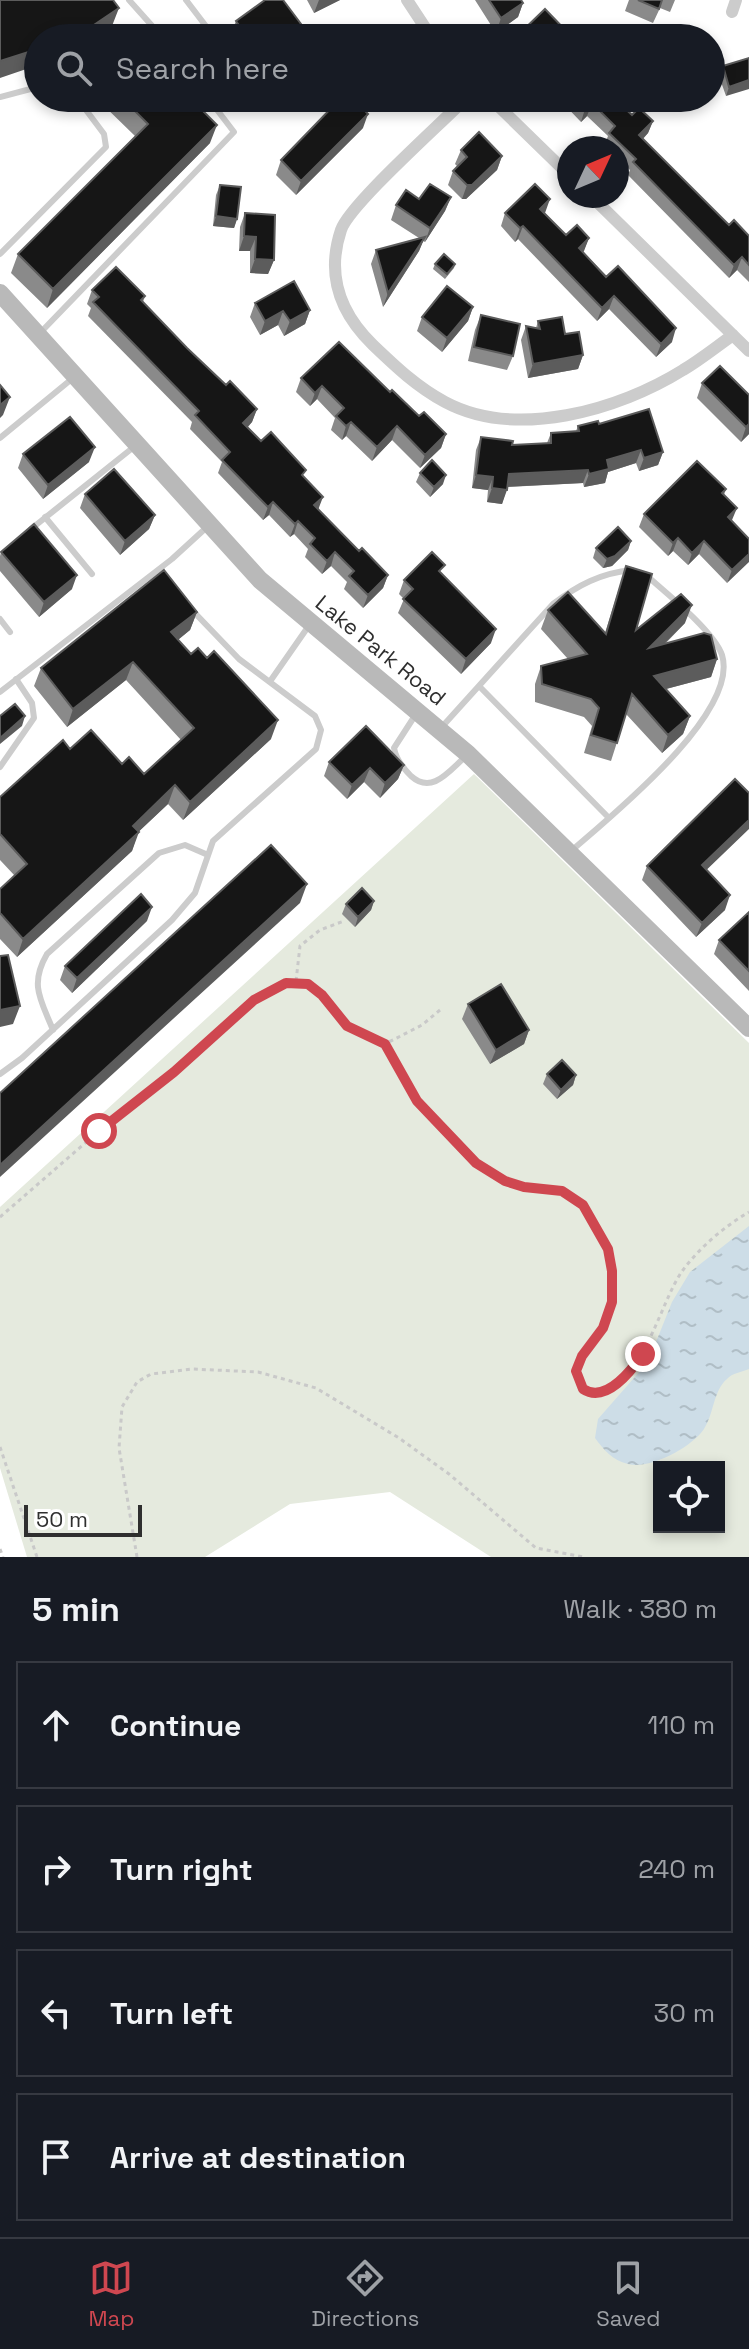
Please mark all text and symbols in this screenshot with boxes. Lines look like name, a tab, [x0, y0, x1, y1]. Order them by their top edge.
search box	[24, 24, 725, 112]
icon: search	[52, 46, 96, 90]
text: Search here	[116, 49, 289, 88]
north arrow	[557, 136, 629, 208]
street label: Lake Park Road	[310, 589, 452, 711]
route start	[81, 1113, 117, 1149]
route end	[625, 1336, 661, 1372]
map controls	[653, 1461, 725, 1533]
button: locate	[653, 1461, 725, 1533]
scale bar	[24, 1501, 142, 1537]
text: 50 m	[36, 1505, 88, 1533]
text: 5 min	[32, 1588, 120, 1631]
text: Walk · 380 m	[563, 1592, 717, 1626]
icon: ahead	[34, 1703, 78, 1747]
text: Continue	[110, 1706, 241, 1745]
text: 110 m	[648, 1708, 715, 1742]
icon: right	[34, 1847, 78, 1891]
text: Turn right	[110, 1850, 253, 1889]
text: 240 m	[638, 1852, 715, 1886]
icon: left	[34, 1991, 78, 2035]
text: Turn left	[110, 1994, 233, 2033]
text: 30 m	[654, 1996, 715, 2030]
icon: arrive	[34, 2135, 78, 2179]
text: Arrive at destination	[110, 2138, 406, 2177]
tab: Map	[89, 2256, 134, 2332]
tab: Directions	[311, 2256, 419, 2332]
tab: Saved	[596, 2256, 660, 2332]

